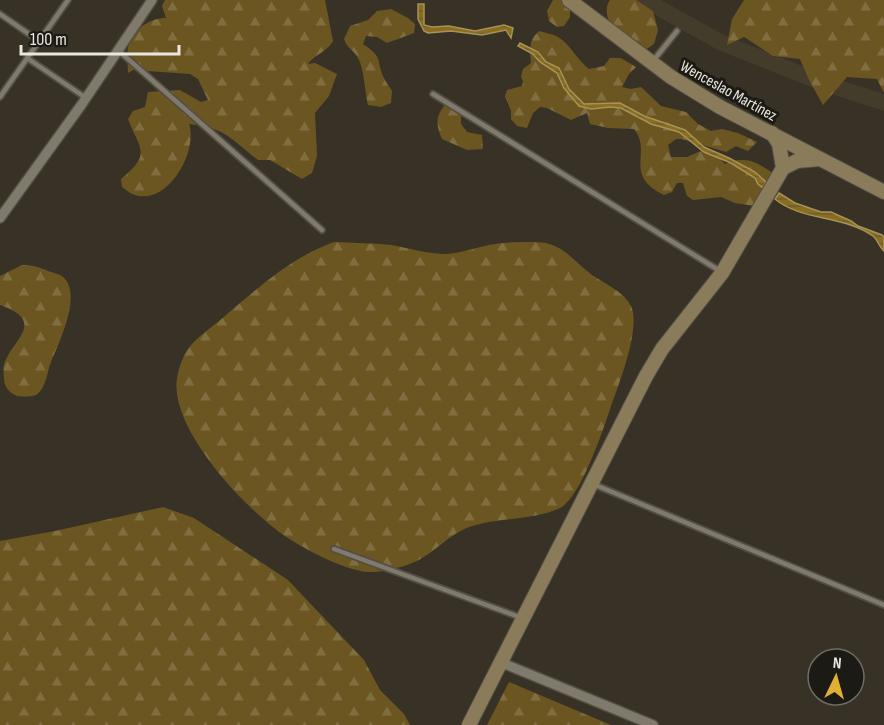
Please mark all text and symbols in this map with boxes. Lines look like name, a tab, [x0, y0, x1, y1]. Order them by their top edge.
scale bar	[21, 18, 178, 56]
text: 100 m	[30, 29, 67, 50]
street label: Wenceslao Martínez	[677, 57, 780, 126]
north arrow	[806, 647, 866, 707]
text: N	[832, 654, 842, 673]

